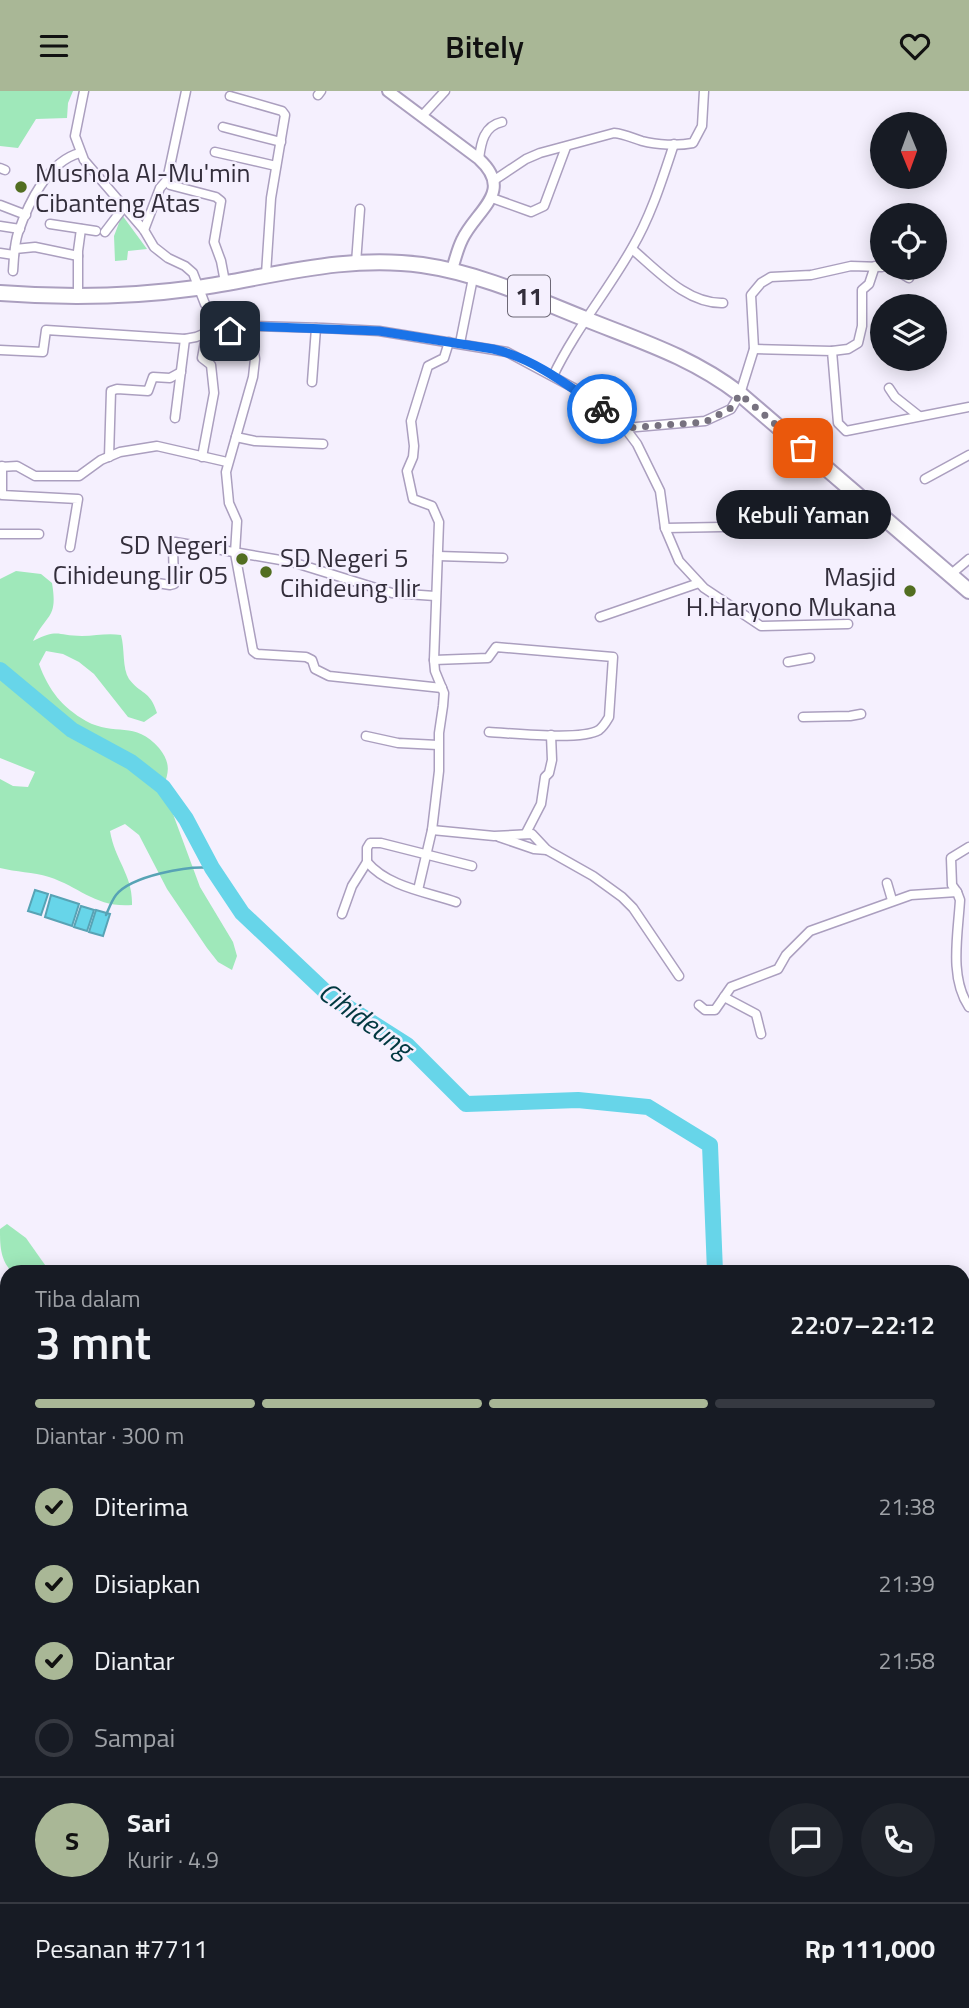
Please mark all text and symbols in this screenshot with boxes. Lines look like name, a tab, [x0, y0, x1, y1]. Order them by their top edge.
text: Bitely	[445, 22, 524, 70]
icon: menu	[35, 27, 73, 65]
icon: heart	[896, 27, 934, 65]
north arrow	[870, 112, 947, 189]
map controls	[870, 112, 947, 371]
place label: Mushola Al-Mu'min Cibanteng Atas	[35, 153, 251, 222]
marker: Mushola Al-Mu'min Cibanteng Atas	[13, 179, 29, 195]
button: locate	[870, 203, 947, 280]
road number: 11	[508, 275, 550, 317]
button: layers	[870, 294, 947, 371]
pin	[200, 301, 260, 361]
icon: home	[211, 312, 249, 350]
courier	[567, 374, 637, 444]
icon: bike	[583, 390, 621, 428]
pin	[773, 418, 833, 478]
icon: bag	[784, 429, 822, 467]
callout: Kebuli Yaman	[716, 490, 890, 539]
text: Kebuli Yaman	[737, 497, 870, 532]
place label: SD Negeri Cihideung Ilir 05	[53, 525, 228, 594]
place label: SD Negeri 5 Cihideung Ilir	[280, 538, 420, 607]
marker: SD Negeri Cihideung Ilir 05	[234, 551, 250, 567]
place label: Masjid H.Haryono Mukana	[686, 557, 896, 626]
marker: SD Negeri 5 Cihideung Ilir	[258, 564, 274, 580]
marker: Masjid H.Haryono Mukana	[902, 583, 918, 599]
water label: Cihideung	[310, 970, 424, 1070]
text: Tiba dalam	[35, 1281, 141, 1316]
text: 22:07–22:12	[790, 1305, 935, 1344]
text: 3 mnt	[35, 1307, 151, 1377]
text: Diantar · 300 m	[35, 1418, 184, 1453]
text: Diterima	[94, 1487, 188, 1526]
icon: check	[35, 1488, 73, 1526]
text: 21:38	[878, 1489, 935, 1524]
text: Disiapkan	[94, 1564, 200, 1603]
icon: check	[35, 1565, 73, 1603]
text: 21:39	[878, 1566, 935, 1601]
text: Diantar	[94, 1641, 175, 1680]
icon: check	[35, 1642, 73, 1680]
text: 21:58	[878, 1643, 935, 1678]
text: Sampai	[94, 1718, 175, 1757]
text: Sari	[127, 1803, 171, 1842]
button: chat	[769, 1803, 843, 1877]
button: phone	[861, 1803, 935, 1877]
text: S	[65, 1821, 79, 1860]
text: Kurir · 4.9	[127, 1842, 219, 1877]
text: Pesanan #7711	[35, 1929, 208, 1968]
text: Rp 111,000	[805, 1929, 935, 1968]

